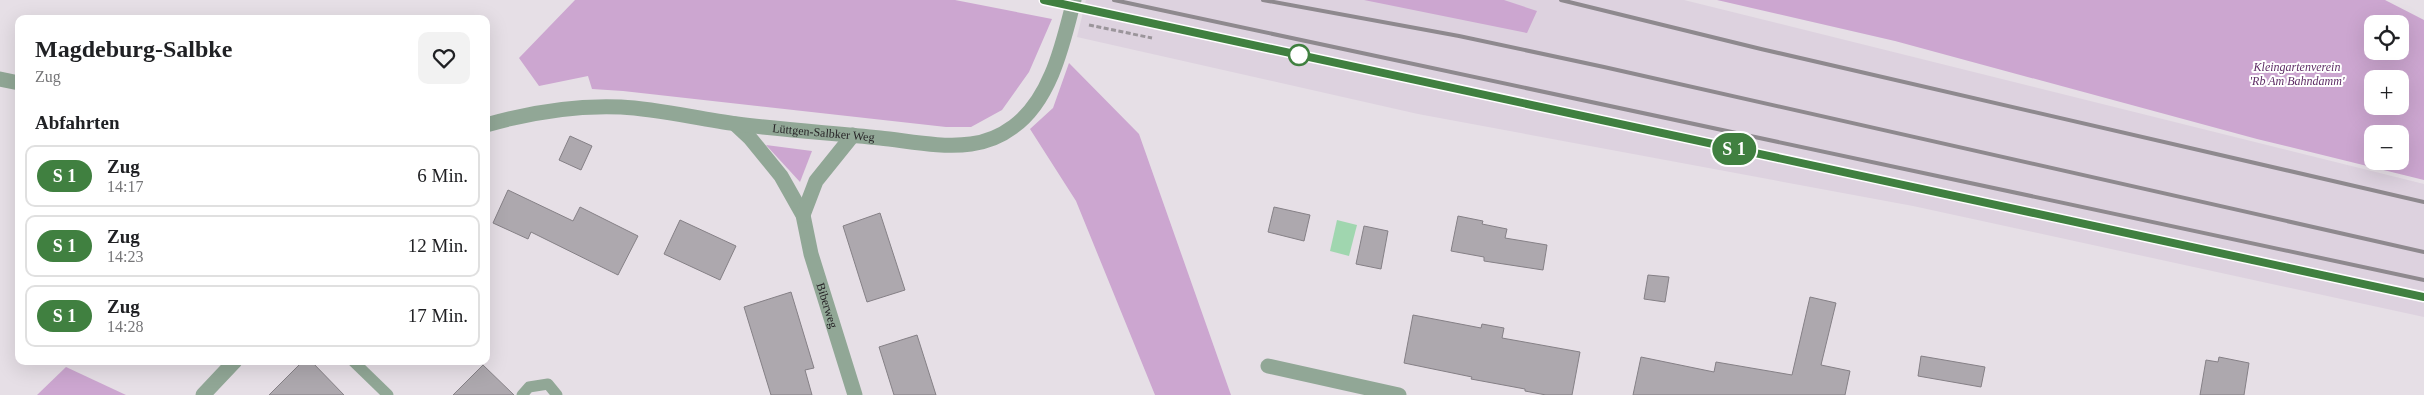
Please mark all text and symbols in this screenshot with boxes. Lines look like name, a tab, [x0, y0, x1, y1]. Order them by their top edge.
map controls	[2364, 15, 2409, 170]
button: locate	[2364, 15, 2409, 60]
button: heart	[418, 32, 470, 84]
text: Magdeburg-Salbke	[35, 36, 232, 62]
unlabelled marker	[1288, 44, 1310, 66]
park label: Kleingartenverein 'Rb Am Bahndamm'	[2250, 60, 2345, 88]
text: Zug	[35, 68, 61, 85]
button: +	[2364, 70, 2409, 115]
text: Abfahrten	[35, 112, 119, 133]
street label: Lüttgen-Salbker Weg	[772, 121, 875, 144]
button: −	[2364, 125, 2409, 170]
line badge: S 1	[1705, 133, 1763, 165]
text: S 1	[1722, 139, 1746, 159]
text: Zug	[107, 156, 140, 177]
text: 6 Min.	[417, 165, 468, 186]
text: S 1	[53, 166, 76, 186]
text: 14:17	[107, 178, 143, 195]
text: Zug	[107, 226, 140, 247]
text: 12 Min.	[408, 235, 468, 256]
text: S 1	[53, 236, 76, 256]
text: 14:23	[107, 248, 143, 265]
street label: Biberweg	[813, 281, 841, 330]
text: Zug	[107, 296, 140, 317]
text: 17 Min.	[408, 305, 468, 326]
text: S 1	[53, 306, 76, 326]
text: 14:28	[107, 318, 143, 335]

